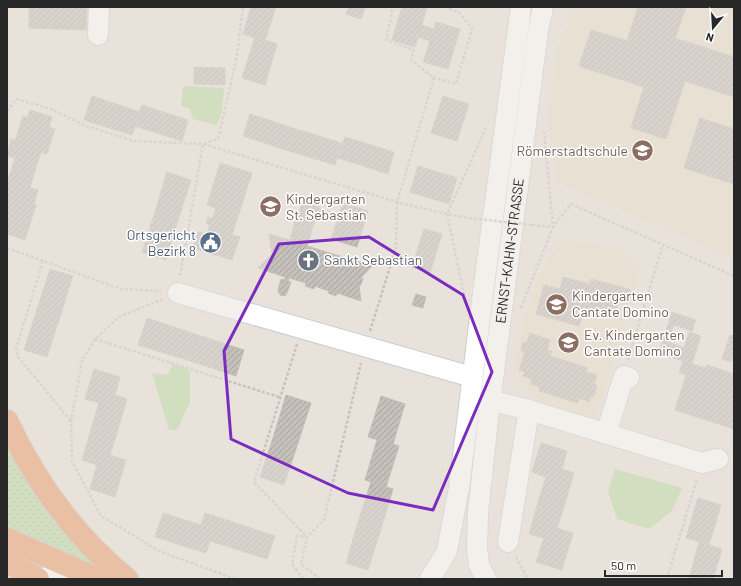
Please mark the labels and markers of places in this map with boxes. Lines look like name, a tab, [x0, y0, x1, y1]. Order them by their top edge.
school or university icon: Römerstadtschule	[630, 138, 656, 164]
place label: Römerstadtschule	[517, 142, 628, 159]
place label: Kindergarten St. Sebastian	[286, 190, 367, 223]
school or university icon: Kindergarten St. Sebastian	[257, 194, 283, 220]
place label: Ortsgericht Bezirk 8	[127, 226, 196, 259]
public building icon: Ortsgericht Bezirk 8	[198, 230, 224, 256]
church icon: Sankt Sebastian	[296, 247, 322, 273]
place label: Sankt Sebastian	[324, 251, 422, 268]
place label: Kindergarten Cantate Domino	[572, 287, 669, 320]
school or university icon: Kindergarten Cantate Domino	[543, 291, 569, 317]
place label: Ev. Kindergarten Cantate Domino	[584, 326, 685, 359]
school or university icon: Ev. Kindergarten Cantate Domino	[556, 330, 582, 356]

